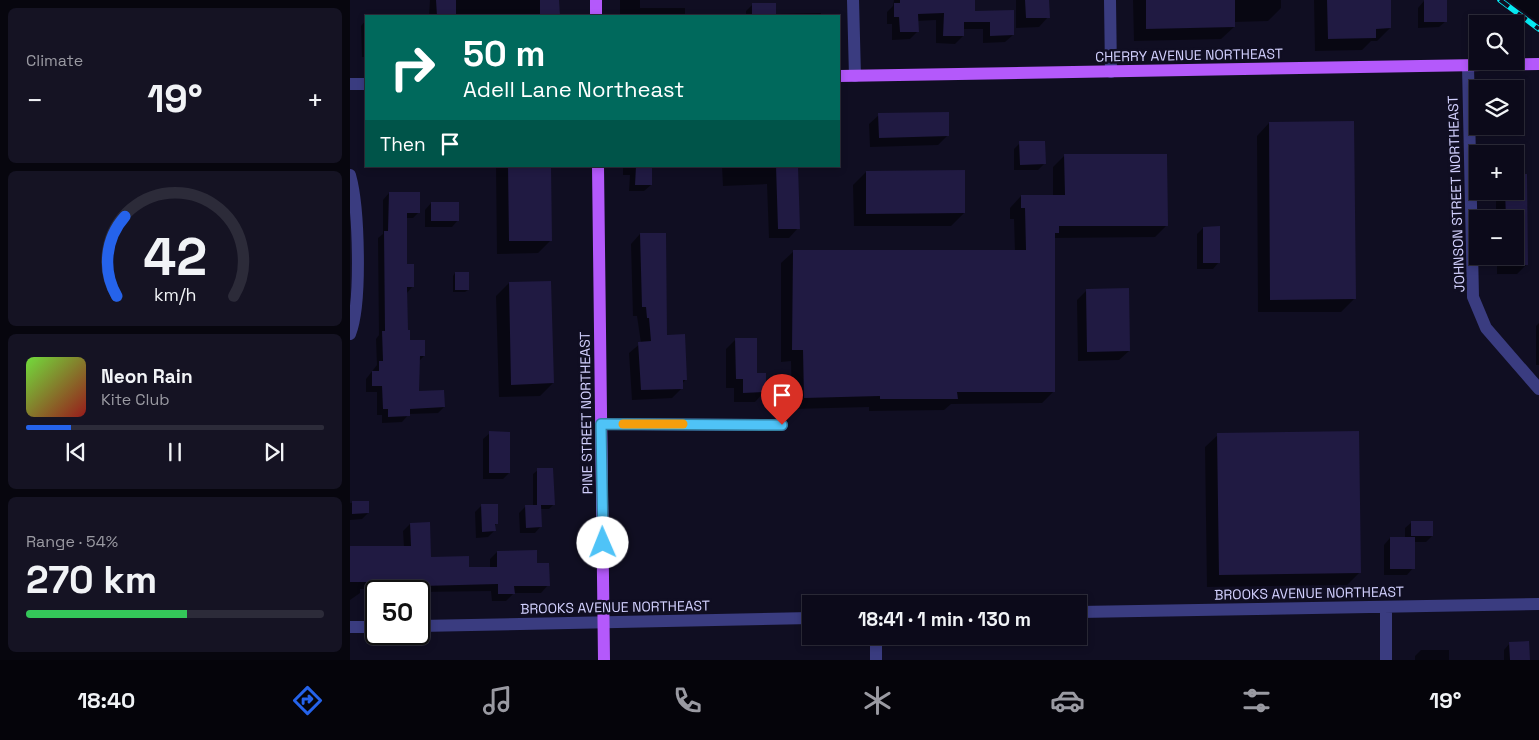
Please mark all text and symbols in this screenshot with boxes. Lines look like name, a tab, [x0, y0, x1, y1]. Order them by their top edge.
map controls	[1469, 15, 1524, 265]
button: search	[1469, 15, 1524, 70]
text: 50 m	[463, 32, 545, 76]
icon: right	[380, 35, 445, 100]
street label: CHERRY AVENUE NORTHEAST	[1095, 44, 1283, 66]
text: Climate	[26, 50, 83, 71]
text: 19°	[147, 75, 203, 123]
text: Adell Lane Northeast	[463, 75, 684, 103]
button: layers	[1469, 80, 1524, 135]
text: −	[26, 82, 43, 118]
text: +	[307, 82, 324, 118]
street label: JOHNSON STREET NORTHEAST	[1444, 95, 1468, 293]
icon: arrive	[436, 130, 464, 158]
text: Then	[380, 132, 426, 157]
button: +	[1469, 145, 1524, 200]
button: −	[1469, 210, 1524, 265]
text: 42	[143, 224, 207, 290]
text: km/h	[154, 283, 196, 306]
street label: PINE STREET NORTHEAST	[576, 331, 596, 495]
text: Neon Rain	[101, 364, 193, 389]
pin	[761, 374, 803, 425]
icon: arrive	[768, 381, 796, 409]
text: Kite Club	[101, 389, 170, 410]
icon: previous	[62, 438, 90, 466]
icon: pause	[161, 438, 189, 466]
icon: next	[260, 438, 288, 466]
position arrow	[576, 516, 628, 568]
text: Range · 54%	[26, 531, 118, 552]
text: 270 km	[26, 556, 157, 604]
speed limit sign: 50	[365, 580, 430, 645]
street label: BROOKS AVENUE NORTHEAST	[1214, 582, 1404, 604]
street label: BROOKS AVENUE NORTHEAST	[520, 596, 710, 618]
text: 18:41 · 1 min · 130 m	[858, 607, 1031, 632]
icon: directions	[290, 683, 325, 718]
icon: music	[480, 683, 515, 718]
icon: phone	[670, 683, 705, 718]
icon: climate	[860, 683, 895, 718]
icon: car	[1050, 683, 1085, 718]
icon: filters	[1239, 683, 1274, 718]
text: 18:40	[77, 686, 135, 714]
text: 19°	[1429, 686, 1462, 714]

